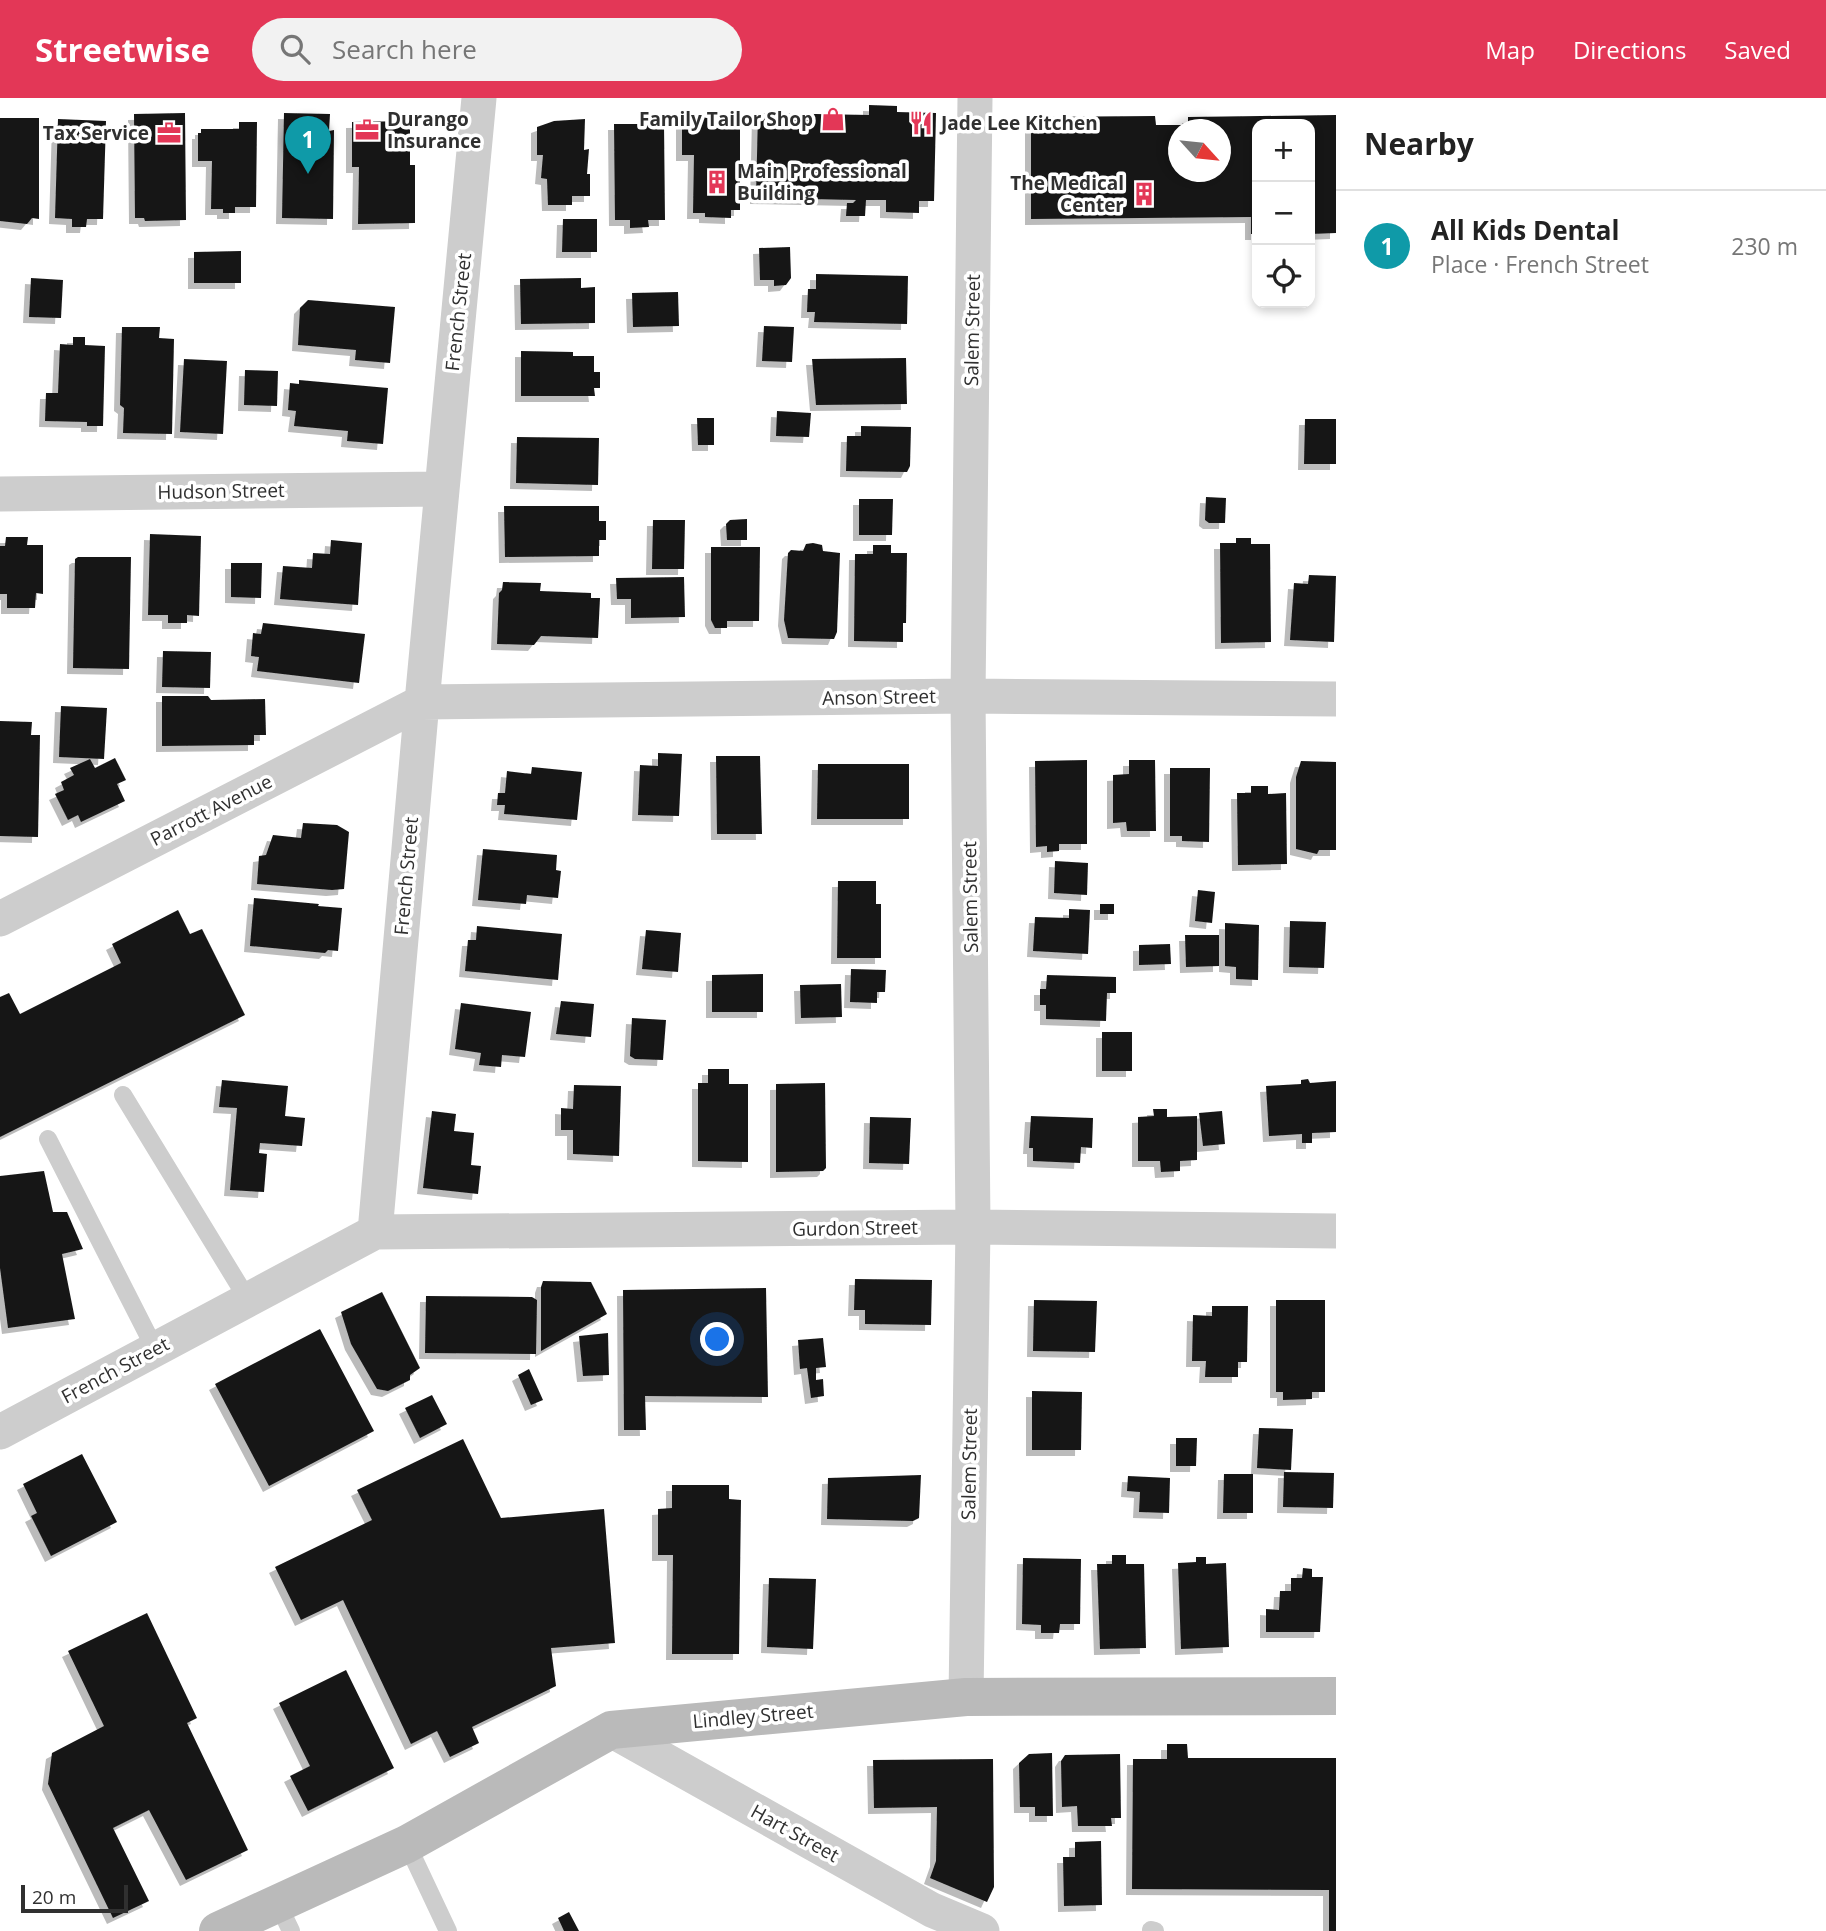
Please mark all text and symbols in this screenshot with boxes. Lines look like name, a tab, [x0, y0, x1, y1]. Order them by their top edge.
search box	[252, 18, 742, 81]
text: Streetwise	[35, 27, 210, 72]
icon: search	[276, 30, 314, 68]
text: Search here	[332, 31, 477, 67]
text: Map	[1485, 33, 1535, 66]
text: Directions	[1573, 33, 1686, 66]
text: Saved	[1724, 33, 1791, 66]
shop icon: Family Tailor Shop	[819, 105, 847, 133]
place label: Durango Insurance	[387, 106, 481, 154]
place label: Family Tailor Shop	[639, 106, 813, 132]
restaurant icon: Jade Lee Kitchen	[907, 109, 935, 137]
place label: Jade Lee Kitchen	[939, 110, 1098, 136]
pin: 1	[285, 116, 331, 174]
office icon: Durango Insurance	[353, 116, 381, 144]
office icon: Tax Service	[155, 119, 183, 147]
north arrow	[1168, 119, 1231, 182]
map controls	[1252, 119, 1315, 308]
button: +	[1252, 119, 1315, 182]
place label: Tax Service	[43, 120, 149, 146]
text: Nearby	[1364, 123, 1474, 164]
place label: Main Professional Building	[737, 158, 907, 206]
building icon: Main Professional Building	[703, 168, 731, 196]
place label: The Medical Center	[1010, 170, 1124, 218]
building icon: The Medical Center	[1130, 180, 1158, 208]
button: −	[1252, 182, 1315, 245]
text: All Kids Dental	[1431, 212, 1620, 248]
text: 1	[1380, 230, 1394, 262]
text: 230 m	[1731, 230, 1798, 262]
button: locate	[1252, 245, 1315, 308]
text: Place · French Street	[1431, 248, 1649, 280]
street label: French Street	[439, 251, 477, 372]
street label: Salem Street	[958, 274, 986, 386]
street label: Hudson Street	[157, 477, 285, 505]
street label: Anson Street	[822, 683, 936, 711]
street label: Parrott Avenue	[146, 768, 276, 852]
street label: French Street	[388, 816, 424, 936]
street label: Salem Street	[956, 841, 984, 953]
street label: Gurdon Street	[792, 1214, 918, 1242]
your location	[700, 1322, 734, 1356]
street label: French Street	[57, 1331, 174, 1409]
street label: Salem Street	[955, 1408, 983, 1520]
street label: Lindley Street	[692, 1698, 815, 1734]
street label: Hart Street	[746, 1798, 844, 1868]
scale bar	[21, 1882, 128, 1914]
text: 20 m	[32, 1884, 76, 1910]

